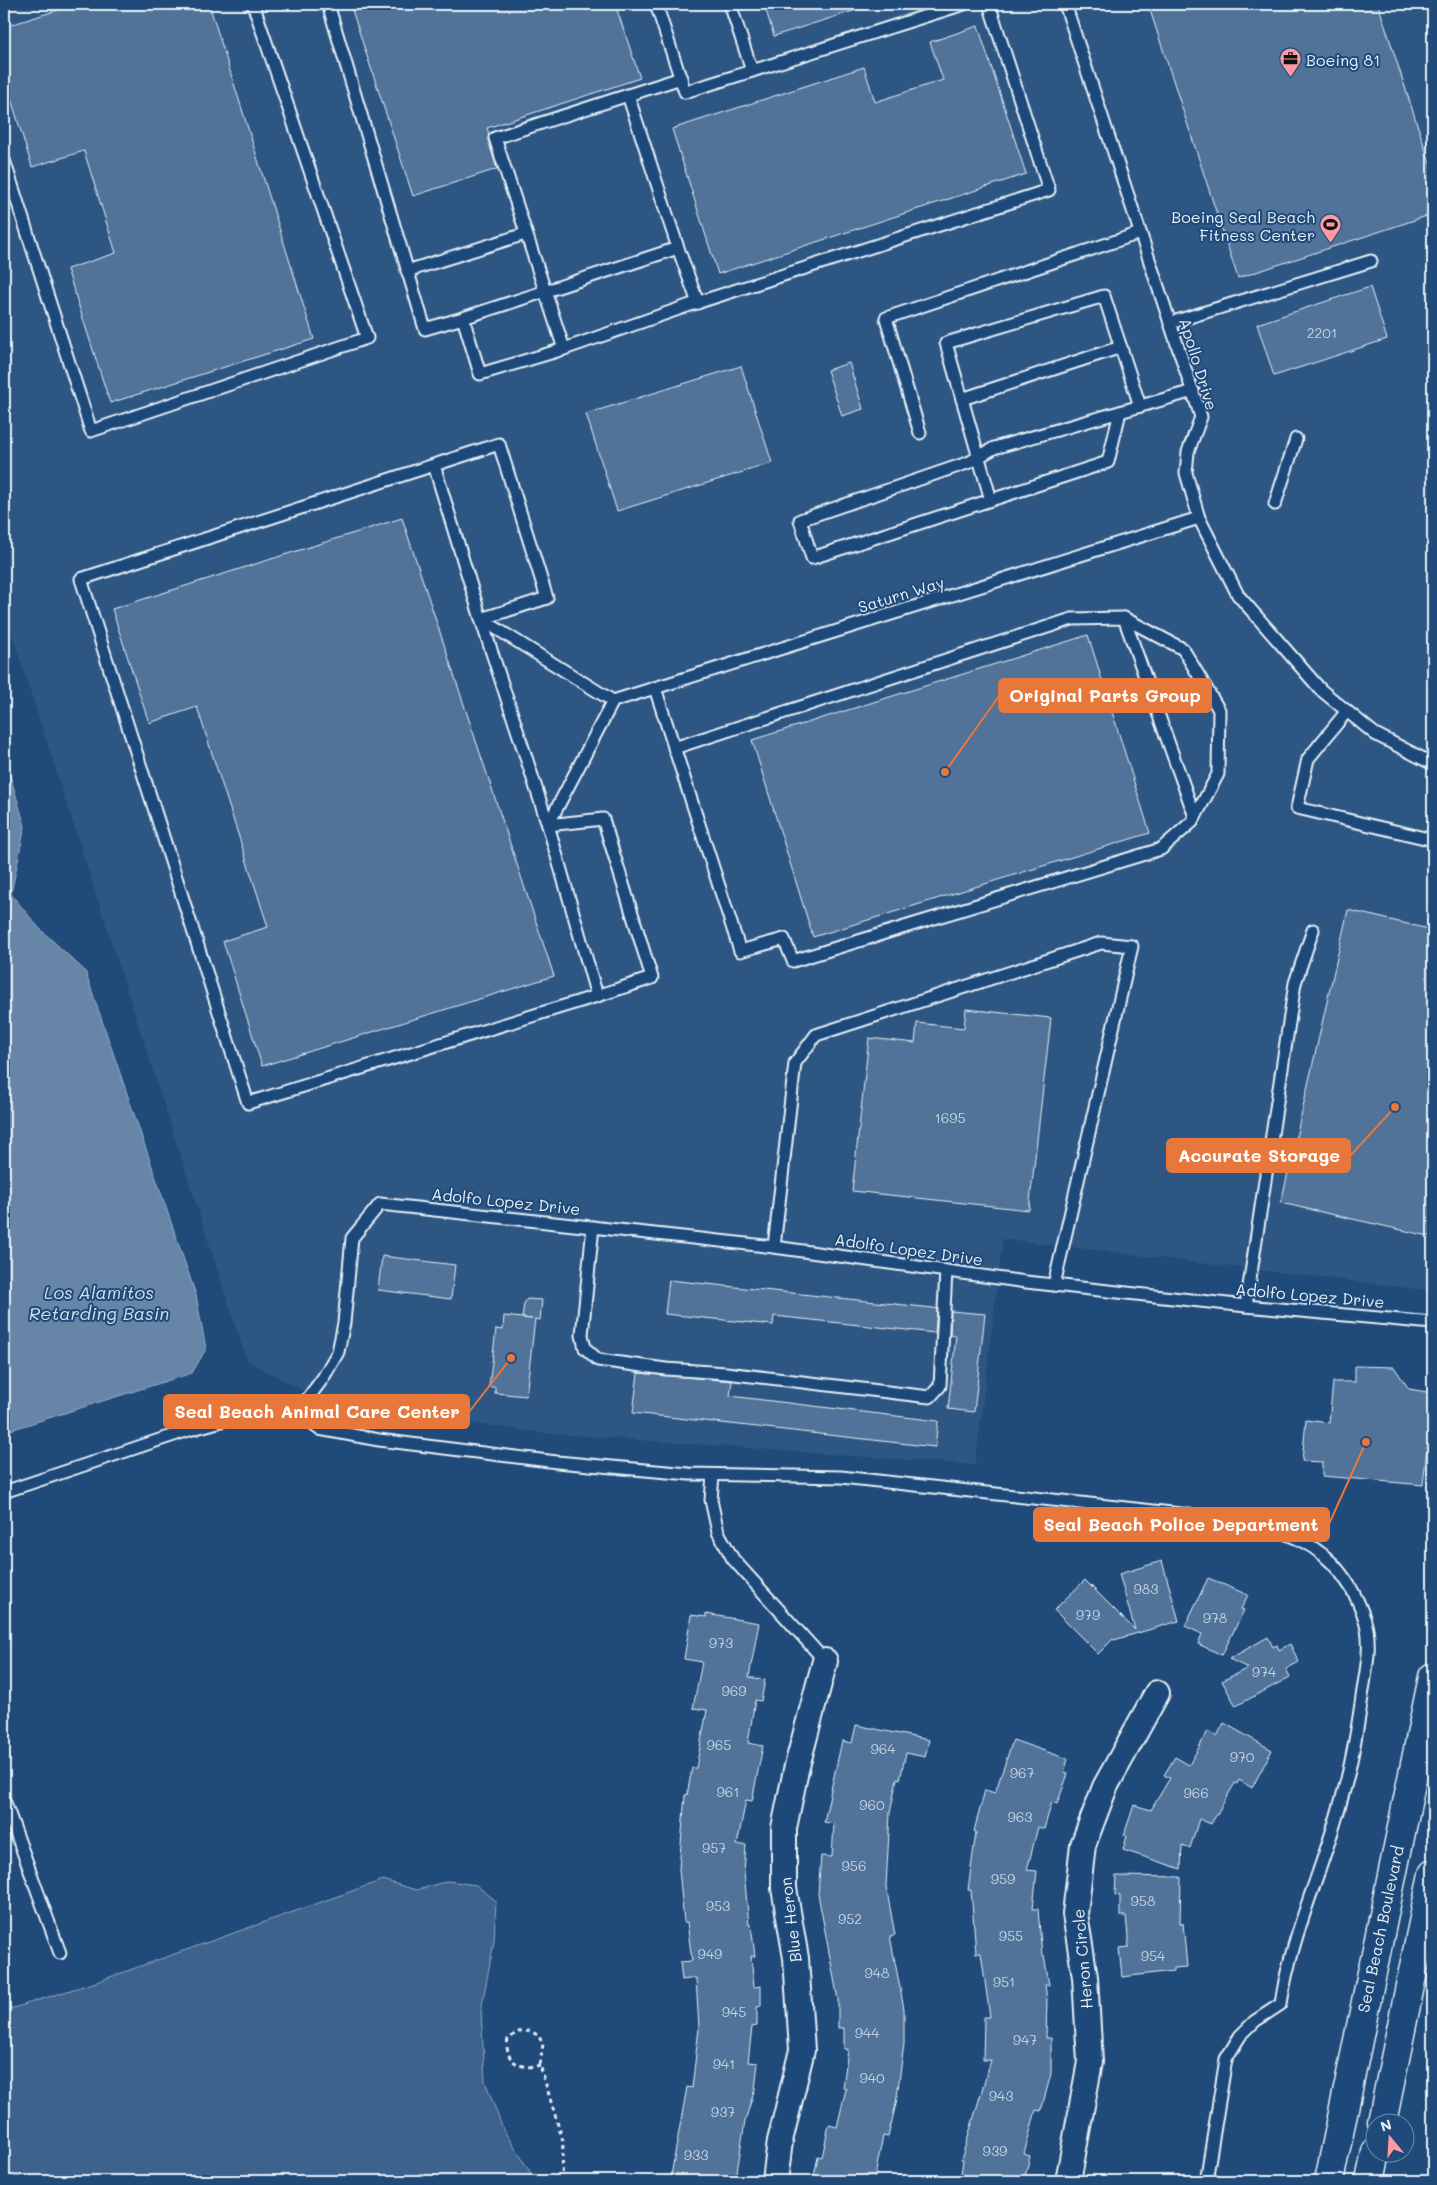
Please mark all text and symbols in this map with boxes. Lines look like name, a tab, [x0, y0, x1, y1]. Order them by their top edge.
office icon: Boeing 81	[1278, 47, 1302, 78]
place label: Boeing 81	[1306, 49, 1380, 70]
place label: Boeing Seal Beach Fitness Center	[1171, 206, 1315, 245]
sports icon: Boeing Seal Beach Fitness Center	[1319, 213, 1343, 244]
street label: Apollo Drive	[1175, 315, 1223, 413]
house number: 2201	[1307, 323, 1337, 342]
street label: Saturn Way	[855, 571, 947, 617]
callout: Original Parts Group	[999, 679, 1211, 712]
text: Original Parts Group	[1009, 683, 1201, 707]
house number: 1695	[934, 1108, 966, 1127]
callout: Accurate Storage	[1167, 1139, 1350, 1172]
text: Accurate Storage	[1178, 1143, 1340, 1167]
street label: Adolfo Lopez Drive	[431, 1183, 581, 1219]
street label: Adolfo Lopez Drive	[833, 1228, 985, 1270]
street label: Adolfo Lopez Drive	[1235, 1278, 1385, 1312]
water label: Los Alamitos Retarding Basin	[29, 1280, 169, 1325]
callout: Seal Beach Animal Care Center	[164, 1395, 469, 1428]
text: Seal Beach Animal Care Center	[174, 1399, 460, 1423]
callout: Seal Beach Police Department	[1034, 1508, 1329, 1541]
text: Seal Beach Police Department	[1044, 1512, 1318, 1536]
house number: 983	[1134, 1579, 1158, 1598]
house number: 979	[1076, 1605, 1100, 1624]
house number: 978	[1203, 1608, 1227, 1627]
house number: 973	[709, 1633, 733, 1652]
house number: 974	[1252, 1662, 1277, 1681]
house number: 969	[721, 1681, 747, 1700]
house number: 965	[707, 1735, 731, 1754]
house number: 964	[871, 1739, 896, 1758]
house number: 970	[1230, 1747, 1255, 1766]
house number: 967	[1010, 1763, 1034, 1782]
house number: 961	[717, 1782, 740, 1801]
house number: 966	[1183, 1783, 1209, 1802]
house number: 960	[859, 1795, 885, 1814]
house number: 963	[1008, 1807, 1032, 1826]
house number: 957	[702, 1838, 726, 1857]
street label: Seal Beach Boulevard	[1352, 1844, 1408, 2014]
house number: 956	[842, 1856, 866, 1875]
house number: 959	[991, 1869, 1015, 1888]
street label: Blue Heron	[774, 1876, 806, 1964]
house number: 958	[1131, 1891, 1155, 1910]
house number: 953	[706, 1896, 730, 1915]
street label: Heron Circle	[1067, 1908, 1097, 2010]
house number: 952	[838, 1909, 862, 1928]
house number: 955	[999, 1926, 1023, 1945]
house number: 949	[698, 1944, 722, 1963]
house number: 954	[1141, 1946, 1166, 1965]
house number: 948	[865, 1963, 889, 1982]
house number: 951	[993, 1972, 1015, 1991]
house number: 945	[722, 2002, 746, 2021]
house number: 944	[855, 2023, 880, 2042]
house number: 947	[1013, 2030, 1037, 2049]
house number: 941	[713, 2054, 735, 2073]
house number: 940	[859, 2068, 885, 2087]
house number: 943	[989, 2086, 1013, 2105]
house number: 937	[711, 2102, 735, 2121]
north arrow	[1364, 2112, 1414, 2162]
text: N	[1378, 2114, 1394, 2136]
house number: 939	[983, 2141, 1007, 2160]
house number: 933	[684, 2145, 708, 2164]

